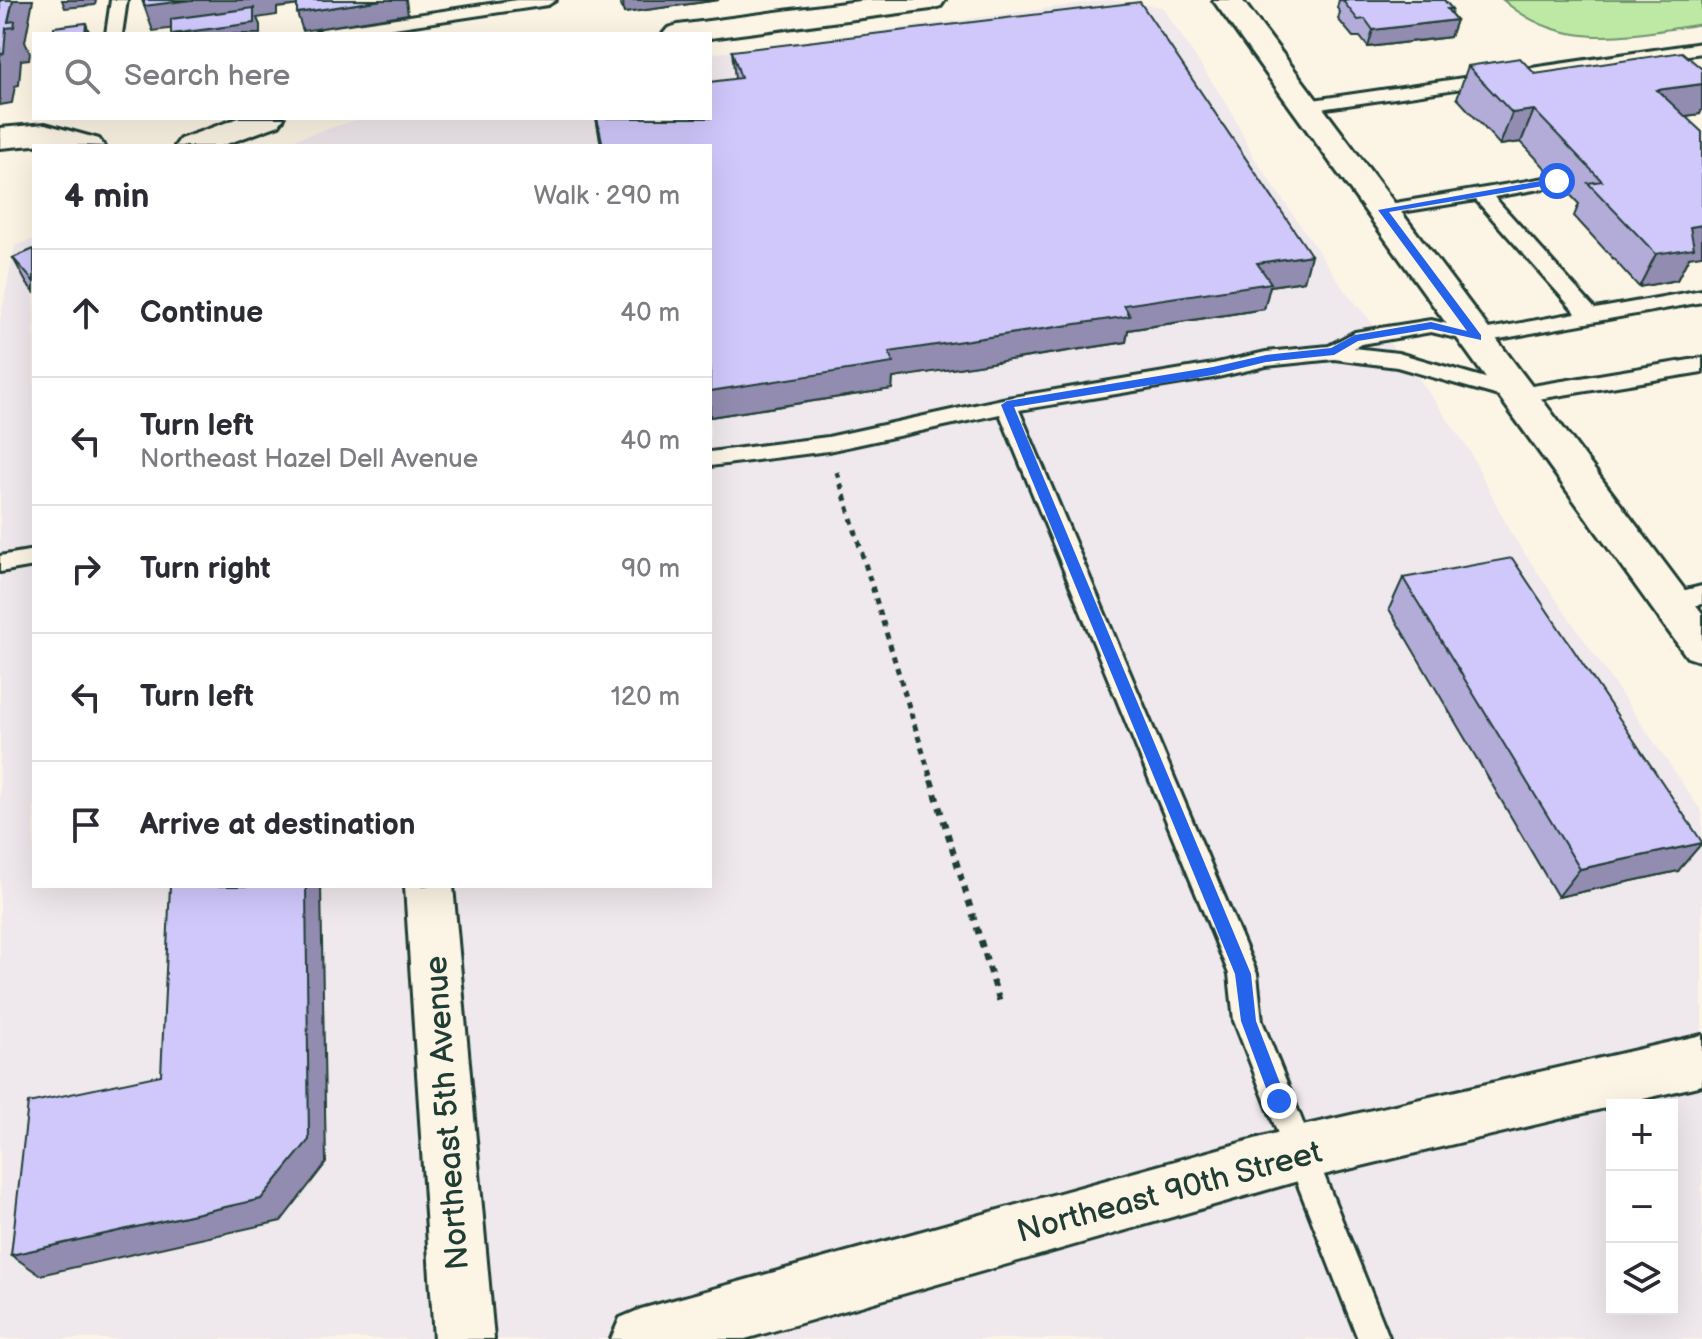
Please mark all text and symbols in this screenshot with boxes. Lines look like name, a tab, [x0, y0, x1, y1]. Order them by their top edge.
search box	[32, 32, 712, 120]
icon: search	[60, 54, 104, 98]
text: Search here	[124, 58, 290, 94]
route start	[1539, 163, 1575, 199]
text: 4 min	[64, 176, 150, 217]
text: Walk · 290 m	[533, 181, 680, 212]
icon: ahead	[64, 291, 108, 335]
text: Continue	[140, 295, 263, 331]
text: 40 m	[620, 298, 680, 329]
text: Turn left	[140, 408, 254, 444]
icon: left	[64, 419, 108, 463]
text: 40 m	[620, 426, 680, 457]
text: Northeast Hazel Dell Avenue	[140, 444, 478, 475]
icon: right	[64, 547, 108, 591]
text: Turn right	[140, 551, 271, 587]
text: 90 m	[621, 554, 680, 585]
icon: left	[64, 675, 108, 719]
text: Turn left	[140, 679, 254, 715]
text: 120 m	[611, 682, 680, 713]
icon: arrive	[64, 803, 108, 847]
text: Arrive at destination	[140, 807, 416, 843]
street label: Northeast 5th Avenue	[417, 954, 478, 1271]
route end	[1261, 1083, 1297, 1119]
map controls	[1606, 1099, 1678, 1315]
button: +	[1606, 1099, 1678, 1171]
street label: Northeast 90th Street	[1013, 1133, 1326, 1252]
button: −	[1606, 1171, 1678, 1243]
button: layers	[1606, 1243, 1678, 1315]

